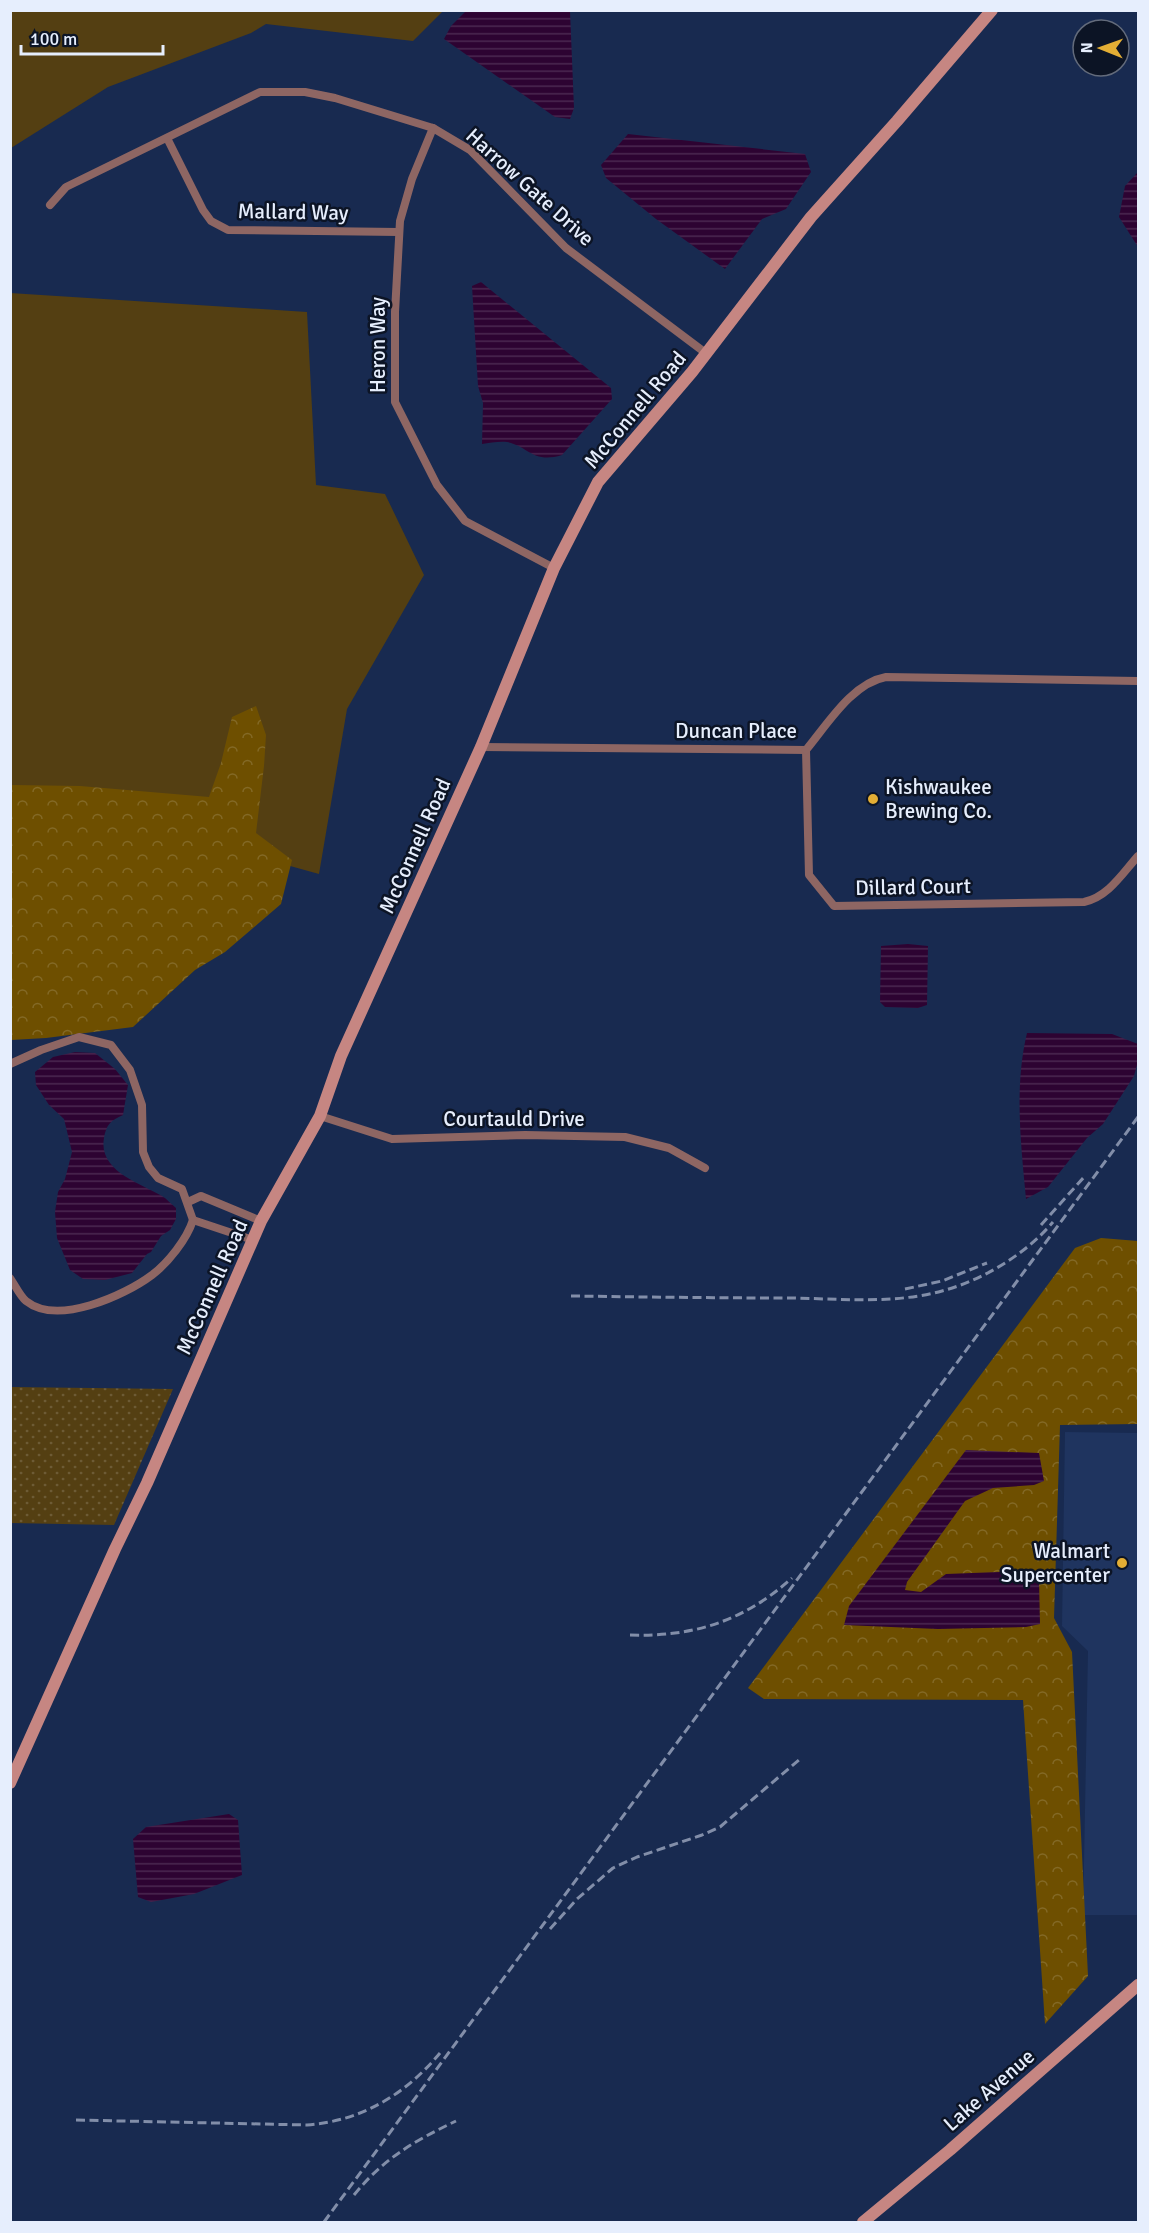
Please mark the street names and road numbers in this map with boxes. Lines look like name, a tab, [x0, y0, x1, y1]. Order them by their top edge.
street label: Harrow Gate Drive	[461, 123, 599, 251]
street label: Mallard Way	[237, 198, 349, 226]
street label: Heron Way	[365, 297, 391, 393]
street label: McConnell Road	[578, 346, 692, 474]
street label: Duncan Place	[675, 718, 797, 744]
street label: McConnell Road	[374, 774, 456, 918]
street label: Dillard Court	[855, 873, 971, 901]
street label: Courtauld Drive	[443, 1106, 585, 1132]
street label: McConnell Road	[171, 1215, 253, 1359]
street label: Lake Avenue	[938, 2043, 1040, 2137]

